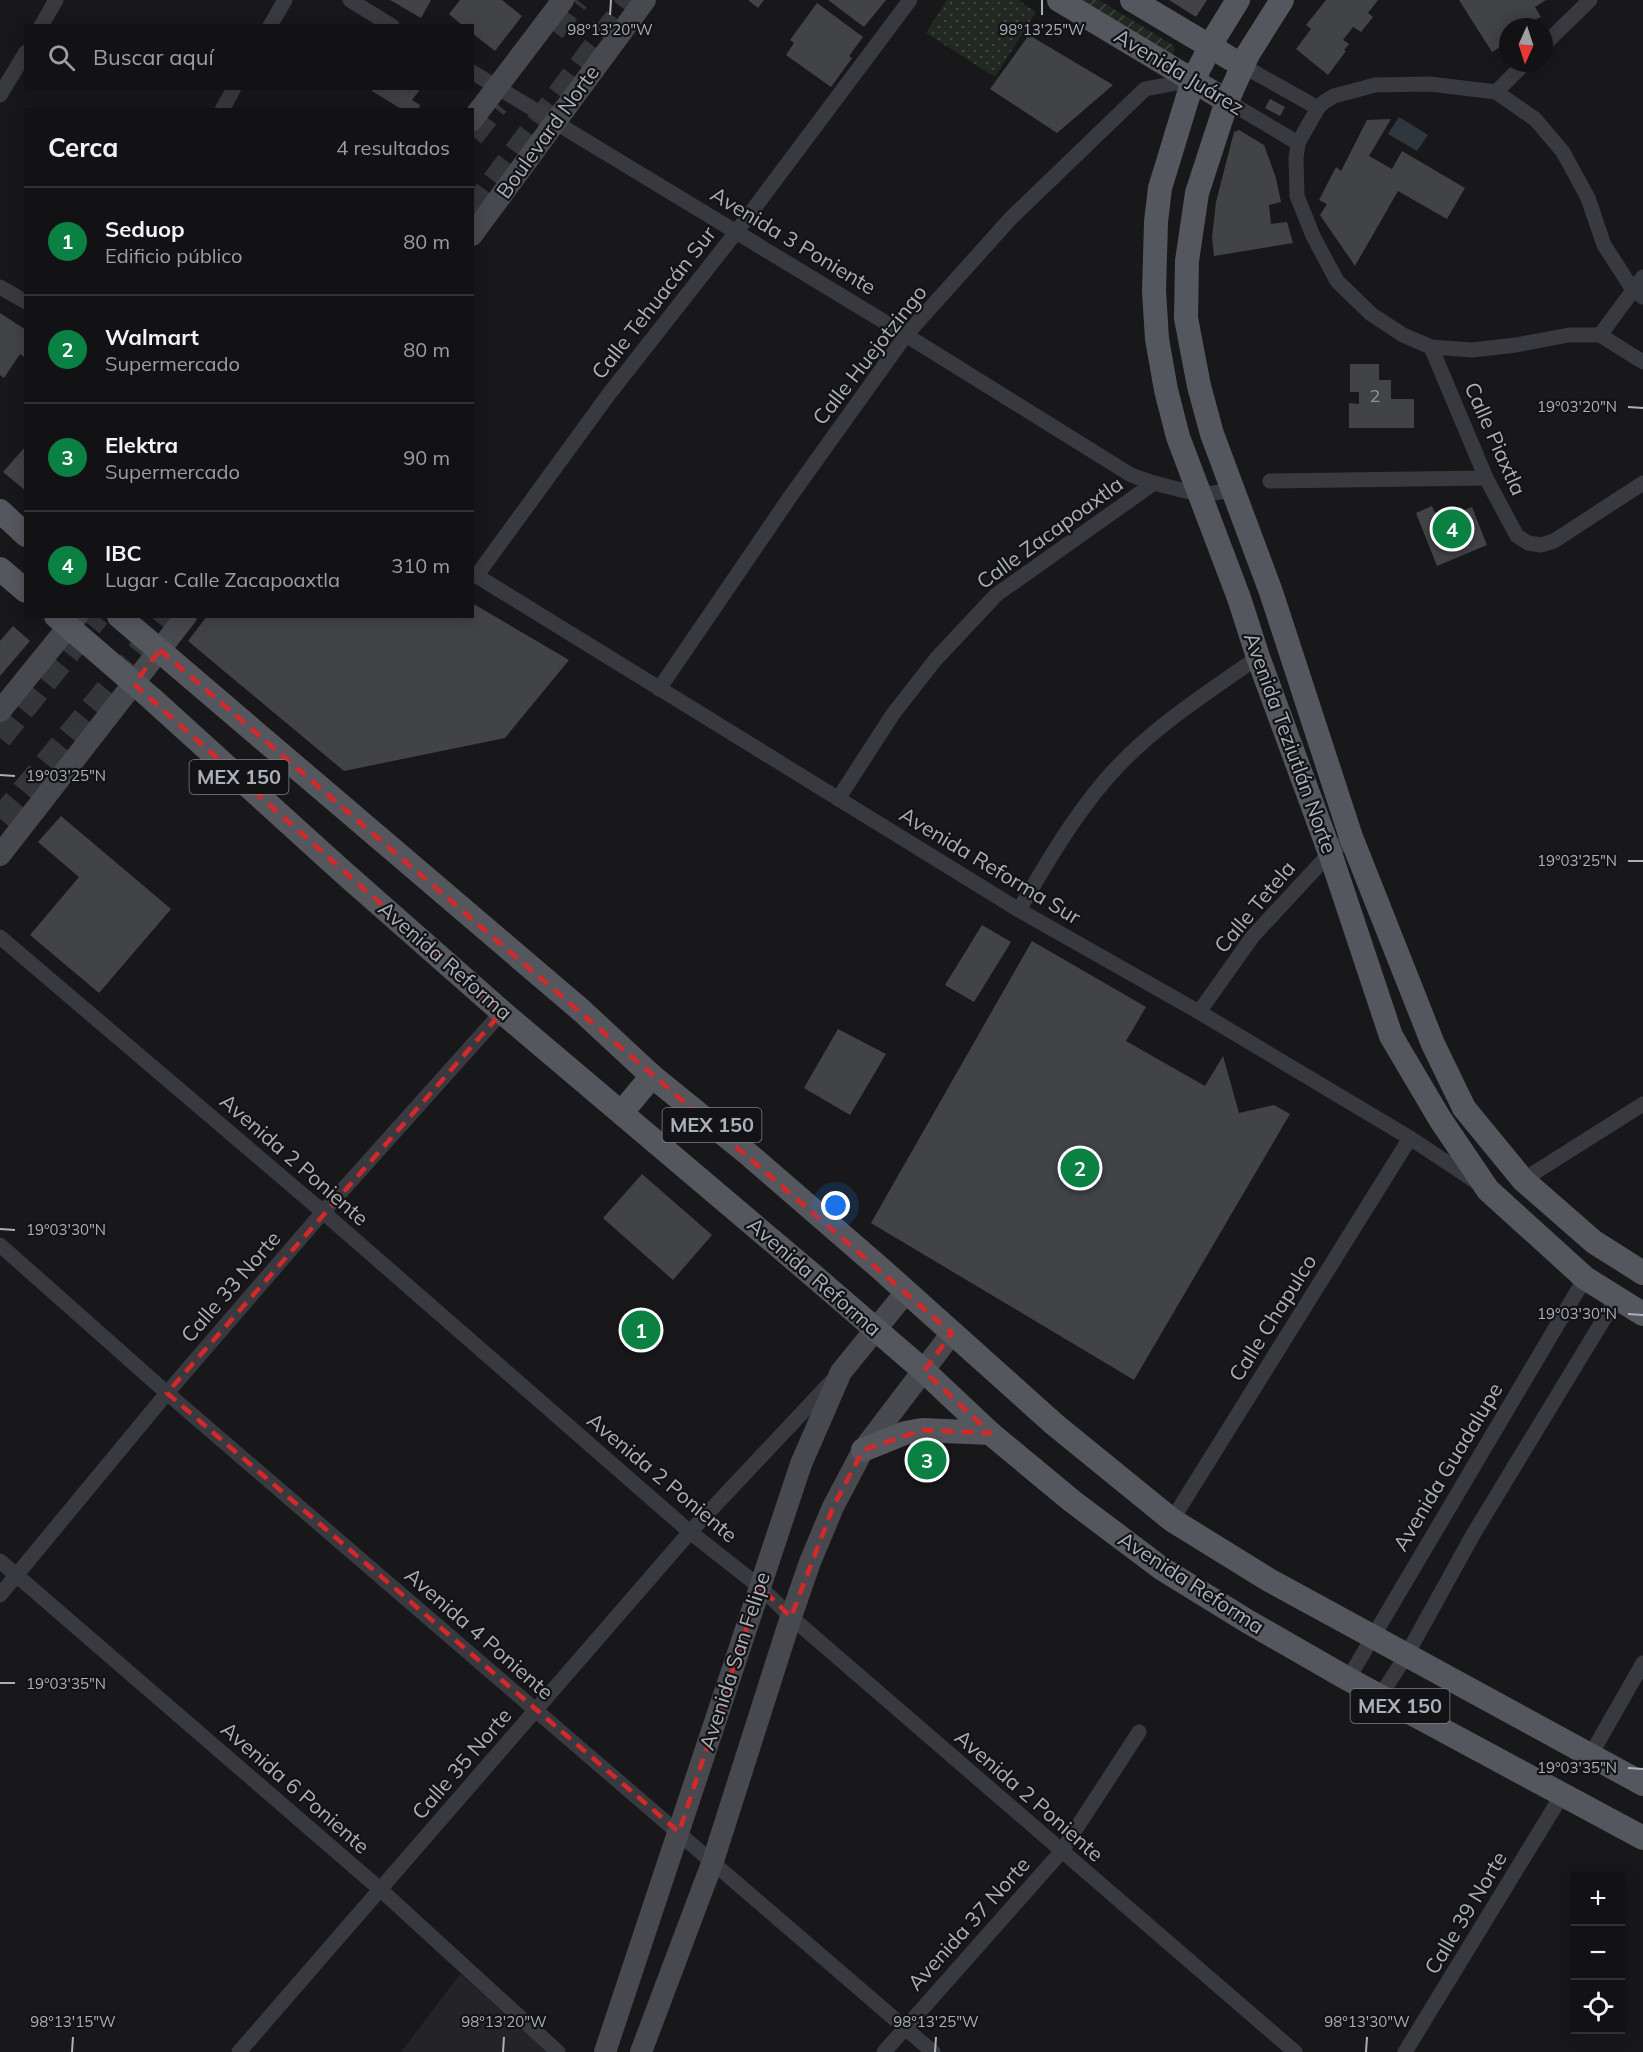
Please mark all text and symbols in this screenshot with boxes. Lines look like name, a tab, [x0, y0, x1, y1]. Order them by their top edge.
north arrow	[1499, 18, 1553, 72]
text: 98°13'20"W	[567, 20, 653, 39]
text: 98°13'25"W	[999, 20, 1085, 39]
street label: Avenida Juárez	[1110, 22, 1249, 120]
search box	[24, 24, 474, 90]
icon: search	[45, 41, 78, 74]
text: Buscar aquí	[93, 43, 214, 71]
street label: Boulevard Norte	[490, 60, 604, 203]
text: Cerca	[48, 131, 118, 164]
text: 4 resultados	[336, 135, 450, 160]
street label: Avenida 3 Poniente	[706, 181, 881, 300]
text: Seduop	[105, 215, 185, 243]
street label: Calle Tehuacán Sur	[586, 221, 721, 384]
text: 1	[62, 229, 74, 254]
text: 80 m	[403, 229, 450, 254]
text: Edificio público	[105, 243, 242, 268]
street label: Calle Huejotzingo	[807, 279, 932, 429]
text: Walmart	[105, 323, 199, 351]
text: 2	[62, 337, 74, 362]
text: 80 m	[403, 337, 450, 362]
text: Supermercado	[105, 351, 240, 376]
street label: Calle Piaxtla	[1459, 378, 1532, 499]
house number: 2	[1370, 384, 1380, 407]
text: 19°03'20"N	[1537, 397, 1617, 416]
text: Elektra	[105, 431, 178, 459]
text: 3	[62, 445, 74, 470]
text: 90 m	[403, 445, 450, 470]
text: Supermercado	[105, 459, 240, 484]
street label: Calle Zacapoaxtla	[971, 470, 1128, 594]
pin: 4	[1432, 506, 1472, 552]
text: IBC	[105, 539, 142, 567]
text: 4	[62, 553, 74, 578]
text: 310 m	[391, 553, 450, 578]
text: Lugar · Calle Zacapoaxtla	[105, 567, 340, 592]
street label: Avenida Teziutlán Norte	[1239, 629, 1343, 857]
road number: MEX 150	[190, 760, 288, 794]
text: 19°03'25"N	[26, 766, 106, 785]
street label: Avenida Reforma Sur	[895, 801, 1086, 930]
text: 19°03'25"N	[1537, 851, 1617, 870]
street label: Calle Tetela	[1208, 855, 1300, 958]
street label: Avenida Reforma	[374, 895, 518, 1025]
street label: Avenida 2 Poniente	[215, 1088, 374, 1231]
road number: MEX 150	[662, 1108, 762, 1142]
pin: 2	[1060, 1146, 1100, 1190]
your location	[821, 1191, 850, 1220]
street label: Avenida Reforma	[743, 1211, 887, 1341]
text: 19°03'30"N	[26, 1220, 106, 1239]
street label: Calle 33 Norte	[175, 1225, 286, 1347]
street label: Calle Chapulco	[1223, 1249, 1322, 1386]
text: 19°03'30"N	[1537, 1304, 1617, 1323]
pin: 1	[622, 1308, 660, 1352]
street label: Avenida Guadalupe	[1387, 1378, 1508, 1555]
street label: Avenida 2 Poniente	[582, 1407, 743, 1548]
pin: 3	[908, 1438, 946, 1482]
street label: Avenida Reforma	[1114, 1525, 1269, 1639]
street label: Avenida 4 Poniente	[400, 1562, 559, 1705]
street label: Avenida San Felipe	[693, 1568, 775, 1753]
text: 19°03'35"N	[26, 1674, 106, 1693]
road number: MEX 150	[1350, 1689, 1450, 1723]
street label: Calle 35 Norte	[406, 1702, 517, 1824]
street label: Avenida 6 Poniente	[216, 1716, 375, 1859]
street label: Avenida 2 Poniente	[950, 1724, 1109, 1867]
text: 19°03'35"N	[1537, 1758, 1617, 1777]
street label: Calle 39 Norte	[1418, 1846, 1512, 1979]
street label: Avenida 37 Norte	[902, 1851, 1035, 1995]
map controls	[1571, 1872, 1625, 2034]
button: +	[1571, 1872, 1625, 1926]
button: −	[1571, 1926, 1625, 1980]
button: locate	[1571, 1980, 1625, 2034]
text: 98°13'15"W	[30, 2012, 116, 2031]
text: 98°13'20"W	[461, 2012, 547, 2031]
text: 98°13'25"W	[893, 2012, 979, 2031]
text: 98°13'30"W	[1324, 2012, 1410, 2031]

